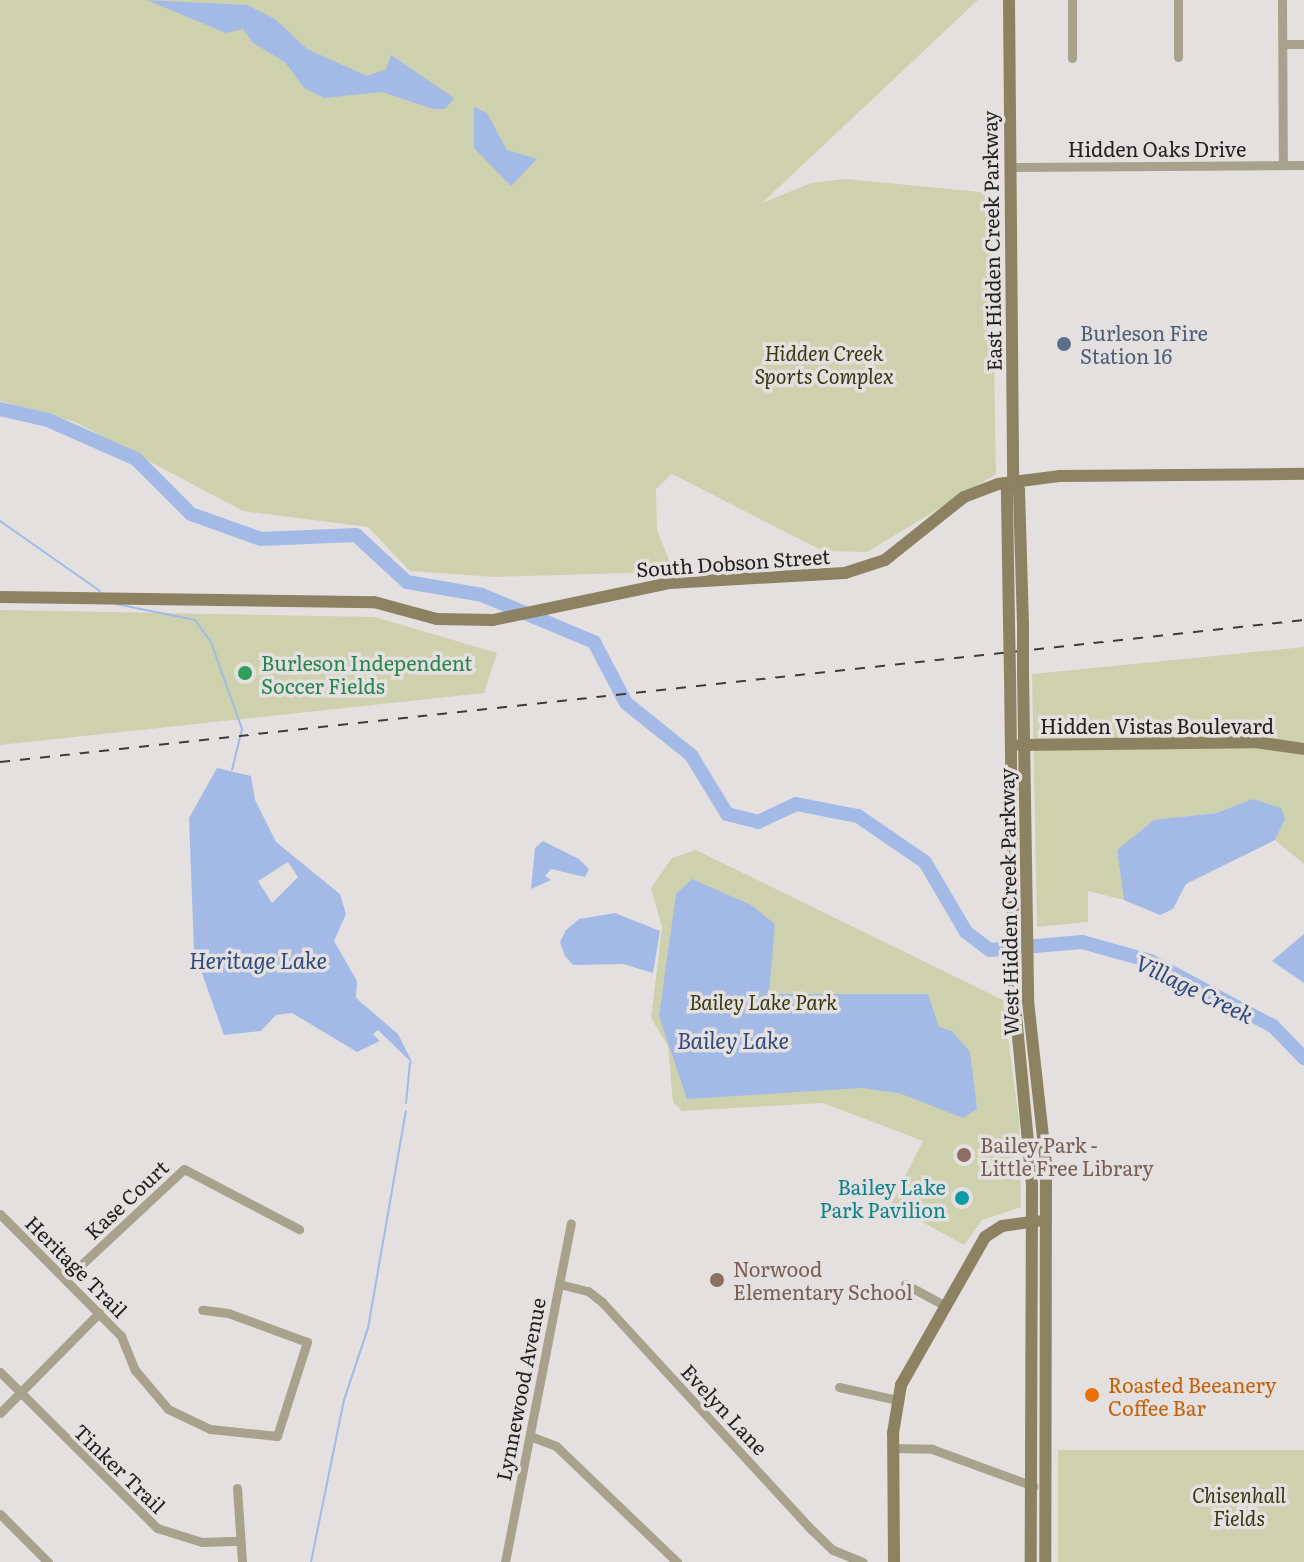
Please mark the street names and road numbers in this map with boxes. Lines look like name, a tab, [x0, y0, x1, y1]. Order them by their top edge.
street label: East Hidden Creek Parkway	[977, 110, 1005, 372]
street label: Hidden Oaks Drive	[1068, 136, 1246, 160]
street label: South Dobson Street	[635, 543, 831, 581]
street label: Hidden Vistas Boulevard	[1040, 713, 1274, 737]
street label: West Hidden Creek Parkway	[994, 768, 1022, 1036]
street label: Kase Court	[80, 1155, 172, 1243]
street label: Heritage Trail	[21, 1210, 133, 1322]
street label: Lynnewood Avenue	[490, 1295, 550, 1483]
street label: Evelyn Lane	[677, 1359, 773, 1459]
street label: Tinker Trail	[69, 1418, 171, 1518]

